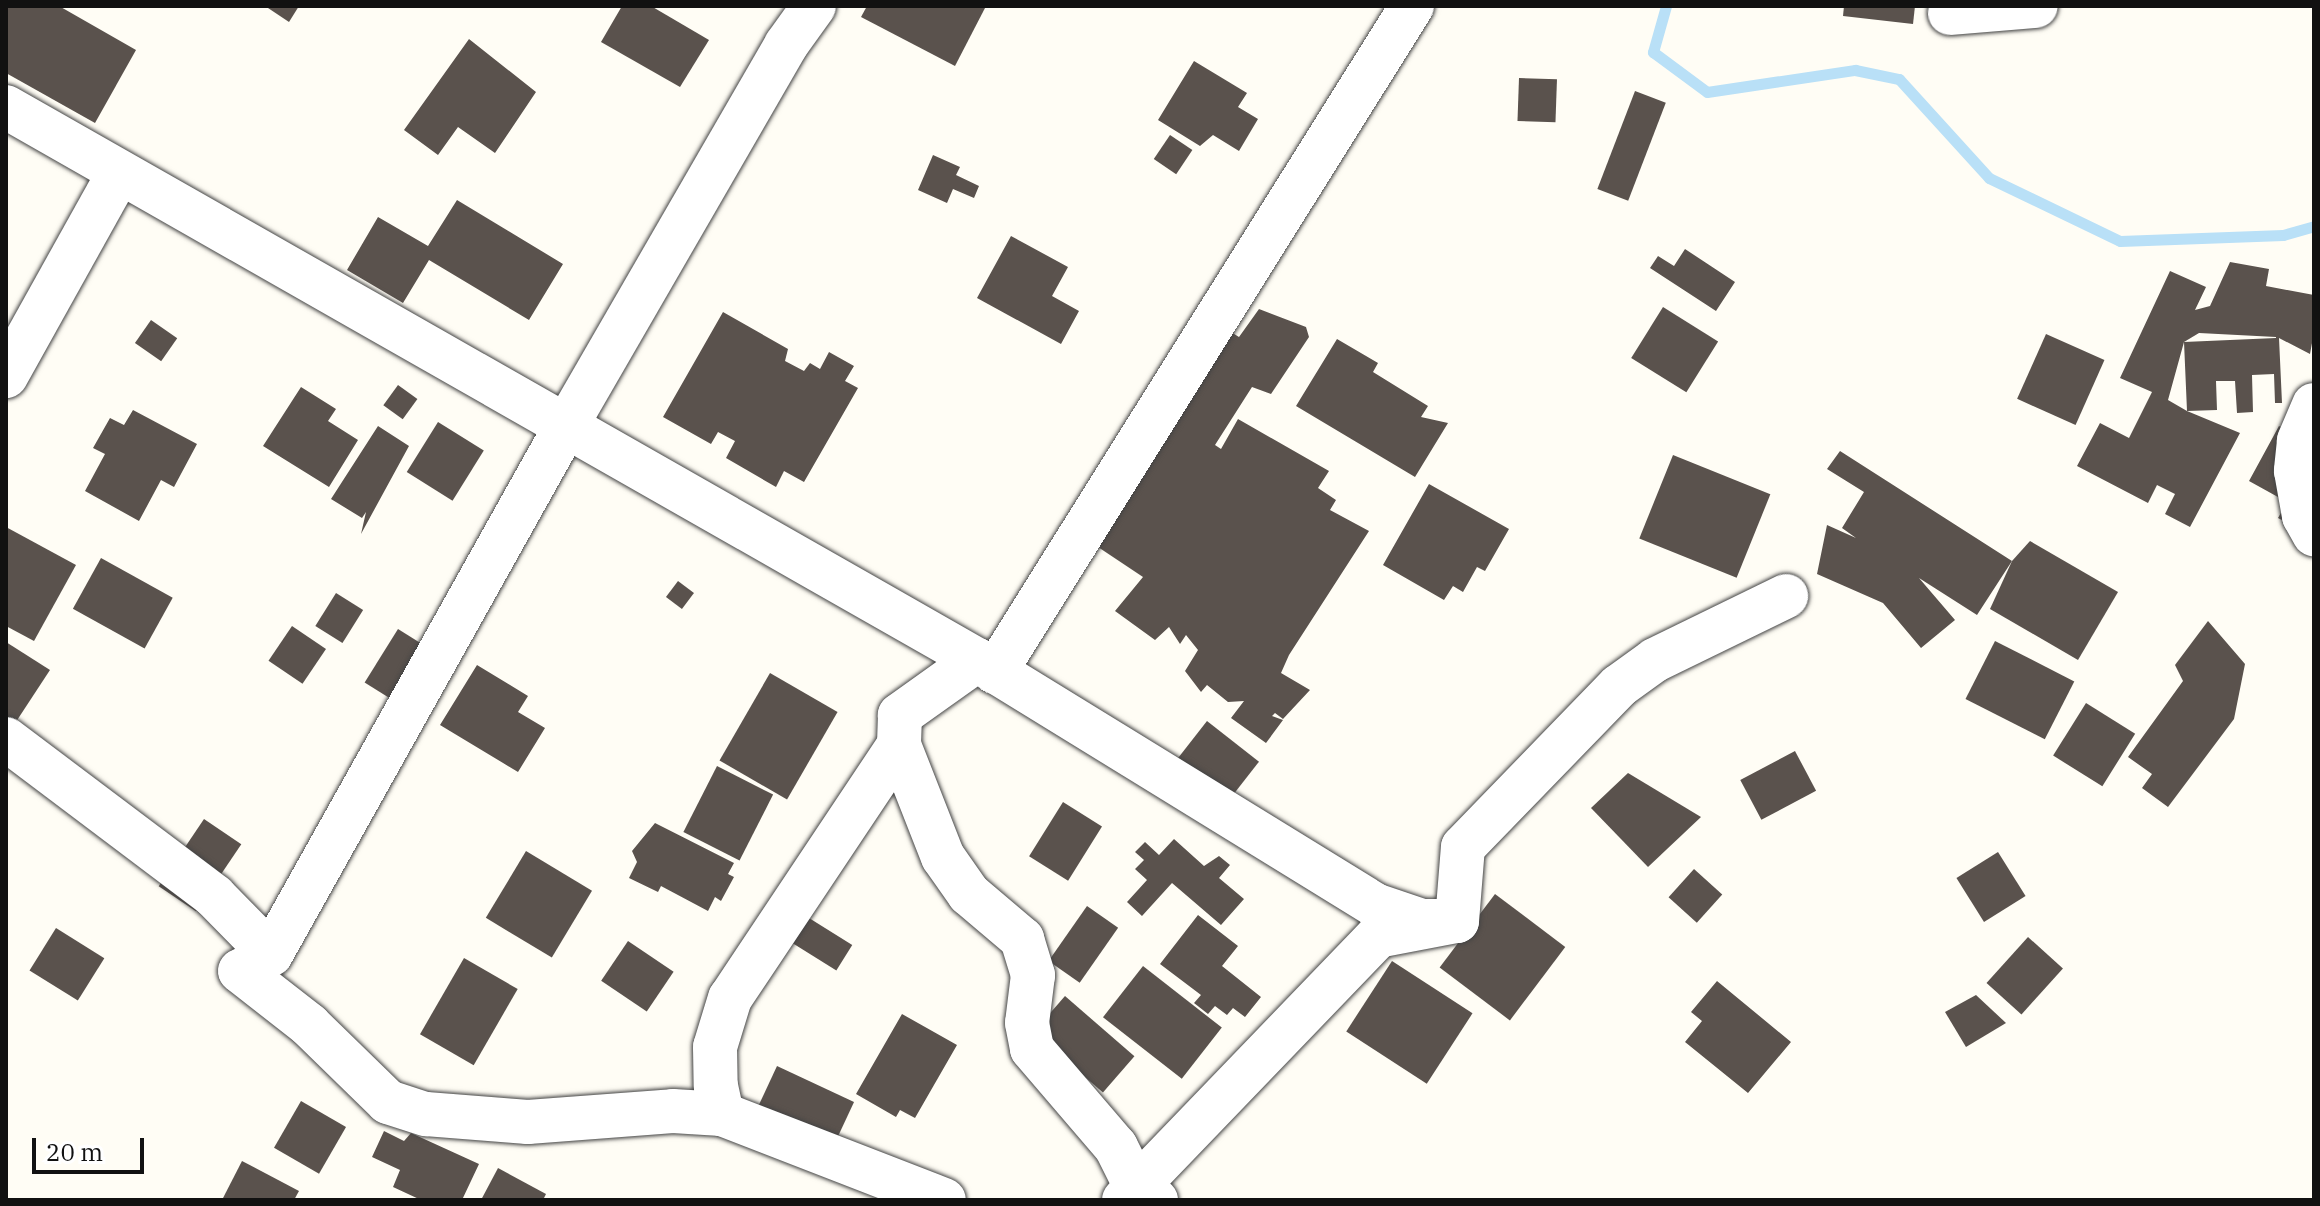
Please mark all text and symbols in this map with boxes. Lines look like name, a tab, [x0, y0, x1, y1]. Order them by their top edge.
scale bar	[36, 1122, 148, 1172]
text: 20 m	[46, 1136, 103, 1168]

